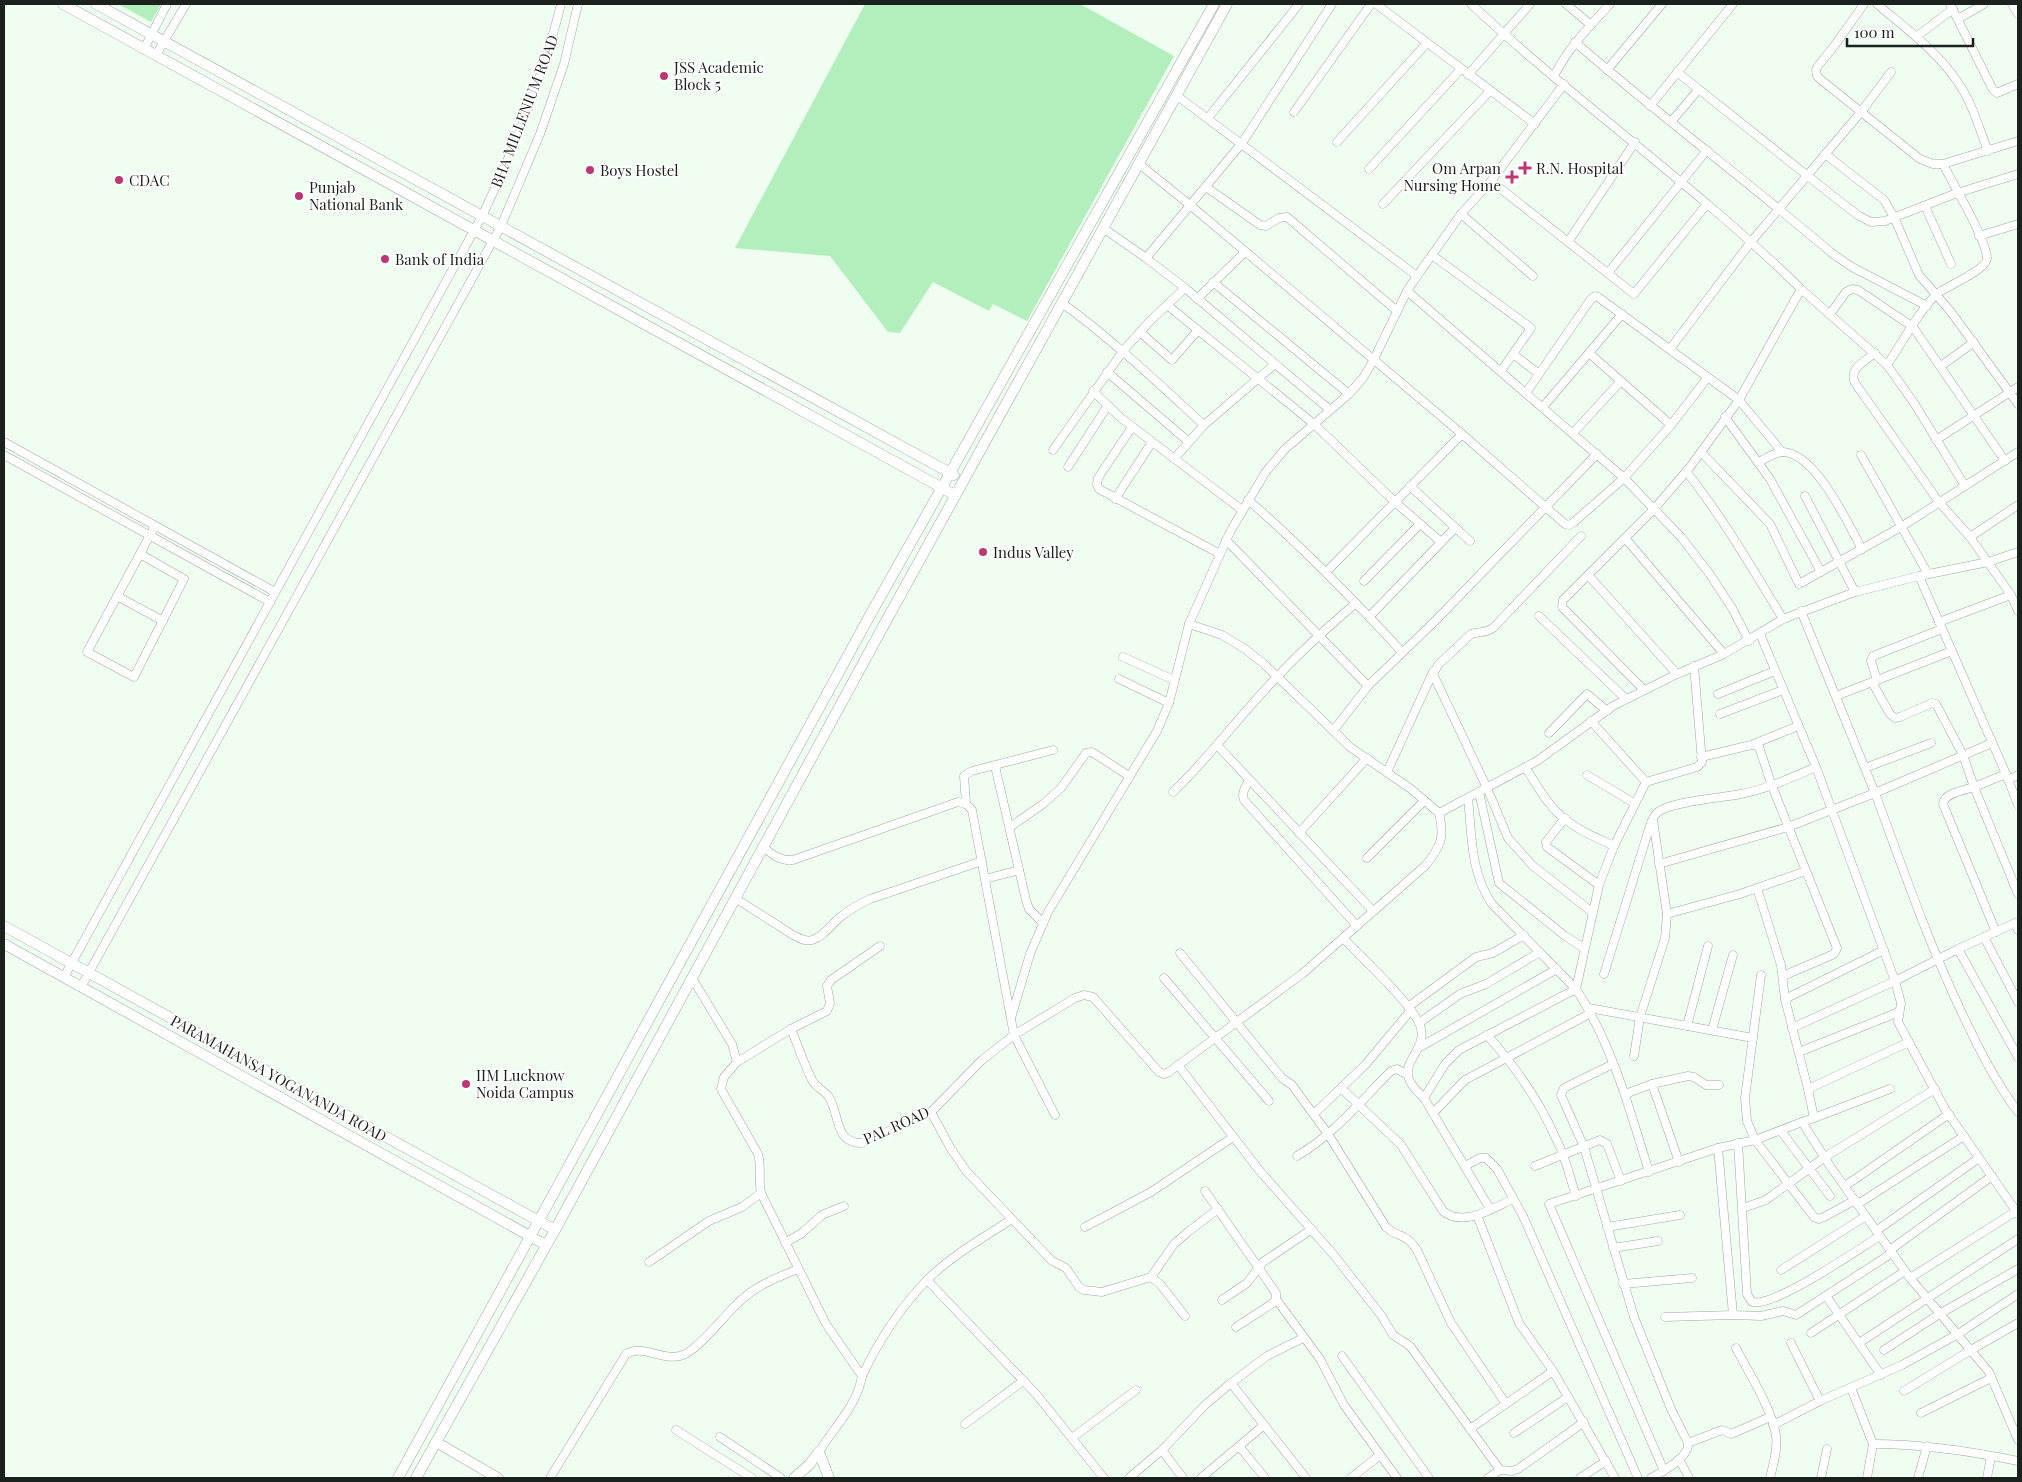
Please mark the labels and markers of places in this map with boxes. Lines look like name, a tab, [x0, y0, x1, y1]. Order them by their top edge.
place label: JSS Academic Block 5	[673, 57, 764, 94]
marker: JSS Academic Block 5	[658, 70, 670, 82]
place label: Om Arpan Nursing Home	[1403, 158, 1501, 195]
place label: R.N. Hospital	[1536, 158, 1624, 178]
place label: Boys Hostel	[600, 160, 679, 180]
marker: R.N. Hospital	[1518, 161, 1532, 175]
marker: Boys Hostel	[584, 164, 596, 176]
place label: CDAC	[129, 170, 169, 190]
marker: Om Arpan Nursing Home	[1505, 170, 1519, 184]
marker: CDAC	[113, 174, 125, 186]
place label: Punjab National Bank	[309, 177, 404, 214]
marker: Punjab National Bank	[293, 190, 305, 202]
place label: Bank of India	[395, 249, 485, 269]
marker: Bank of India	[379, 253, 391, 265]
place label: Indus Valley	[993, 542, 1074, 562]
marker: Indus Valley	[977, 546, 989, 558]
place label: IIM Lucknow Noida Campus	[476, 1065, 574, 1102]
marker: IIM Lucknow Noida Campus	[460, 1078, 472, 1090]

